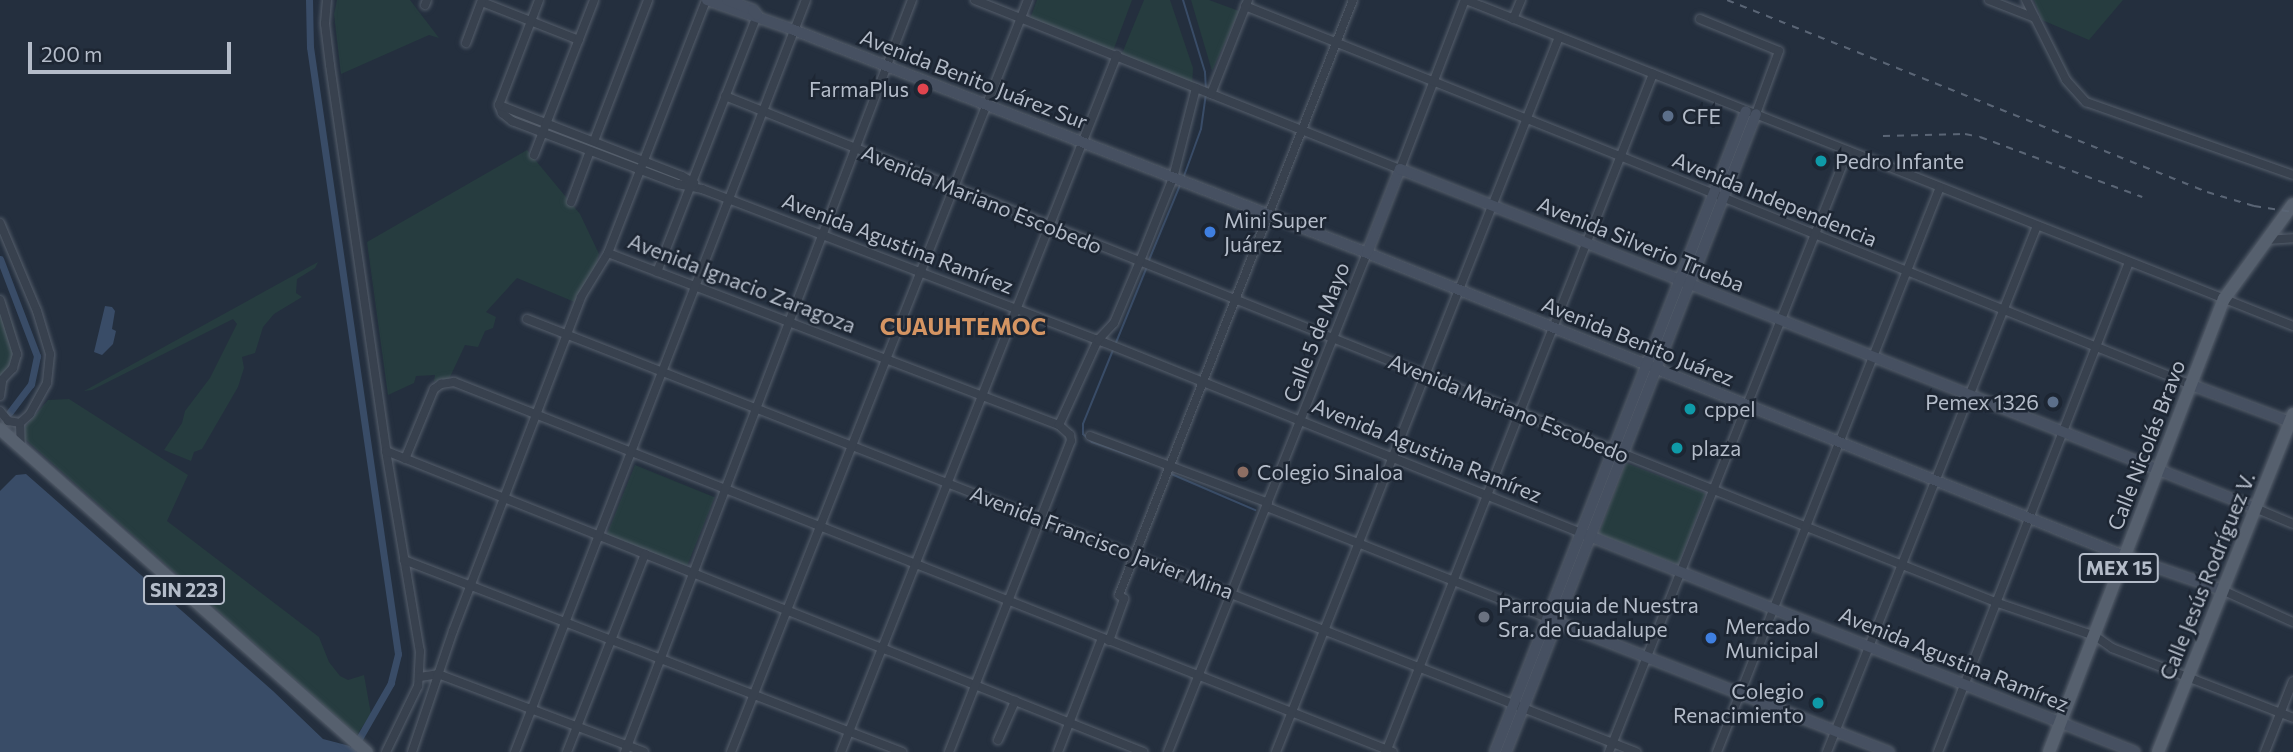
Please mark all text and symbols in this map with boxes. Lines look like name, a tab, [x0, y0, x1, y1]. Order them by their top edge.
street label: Avenida Benito Juárez Sur	[857, 24, 1091, 134]
scale bar	[32, 28, 234, 72]
text: 200 m	[41, 41, 102, 66]
place label: FarmaPlus	[809, 76, 909, 102]
marker: FarmaPlus	[915, 81, 931, 97]
place label: CFE	[1682, 103, 1721, 129]
marker: CFE	[1660, 108, 1676, 124]
street label: Avenida Mariano Escobedo	[858, 139, 1106, 259]
street label: Avenida Independencia	[1669, 146, 1881, 252]
place label: Pedro Infante	[1835, 148, 1964, 174]
marker: Pedro Infante	[1813, 153, 1829, 169]
street label: Avenida Agustina Ramírez	[779, 187, 1017, 299]
street label: Avenida Silverio Trueba	[1534, 191, 1748, 297]
place label: Mini Super Juárez	[1224, 207, 1327, 257]
marker: Mini Super Juárez	[1202, 224, 1218, 240]
street label: Avenida Ignacio Zaragoza	[625, 228, 859, 338]
street label: Calle 5 de Mayo	[1278, 258, 1354, 406]
street label: Avenida Benito Juárez	[1538, 291, 1738, 391]
district label: CUAUHTEMOC	[880, 312, 1046, 340]
street label: Avenida Mariano Escobedo	[1385, 348, 1633, 468]
street label: Calle Nicolás Bravo	[2102, 356, 2190, 534]
place label: Pemex 1326	[1925, 389, 2039, 415]
street label: Avenida Agustina Ramírez	[1308, 392, 1546, 508]
marker: Pemex 1326	[2045, 394, 2061, 410]
place label: cppel	[1704, 396, 1756, 422]
marker: cppel	[1682, 401, 1698, 417]
place label: plaza	[1691, 435, 1741, 461]
marker: plaza	[1669, 440, 1685, 456]
place label: Colegio Sinaloa	[1257, 459, 1403, 485]
marker: Colegio Sinaloa	[1235, 464, 1251, 480]
street label: Calle Jesús Rodríguez V.	[2154, 468, 2260, 684]
street label: Avenida Francisco Javier Mina	[967, 480, 1237, 604]
road number: MEX 15	[2079, 552, 2159, 583]
road number: SIN 223	[142, 575, 226, 606]
place label: Parroquia de Nuestra Sra. de Guadalupe	[1498, 592, 1699, 642]
street label: Avenida Agustina Ramírez	[1835, 601, 2073, 717]
marker: Parroquia de Nuestra Sra. de Guadalupe	[1476, 609, 1492, 625]
place label: Mercado Municipal	[1725, 613, 1819, 663]
marker: Mercado Municipal	[1703, 630, 1719, 646]
place label: Colegio Renacimiento	[1673, 678, 1804, 728]
marker: Colegio Renacimiento	[1810, 695, 1826, 711]

